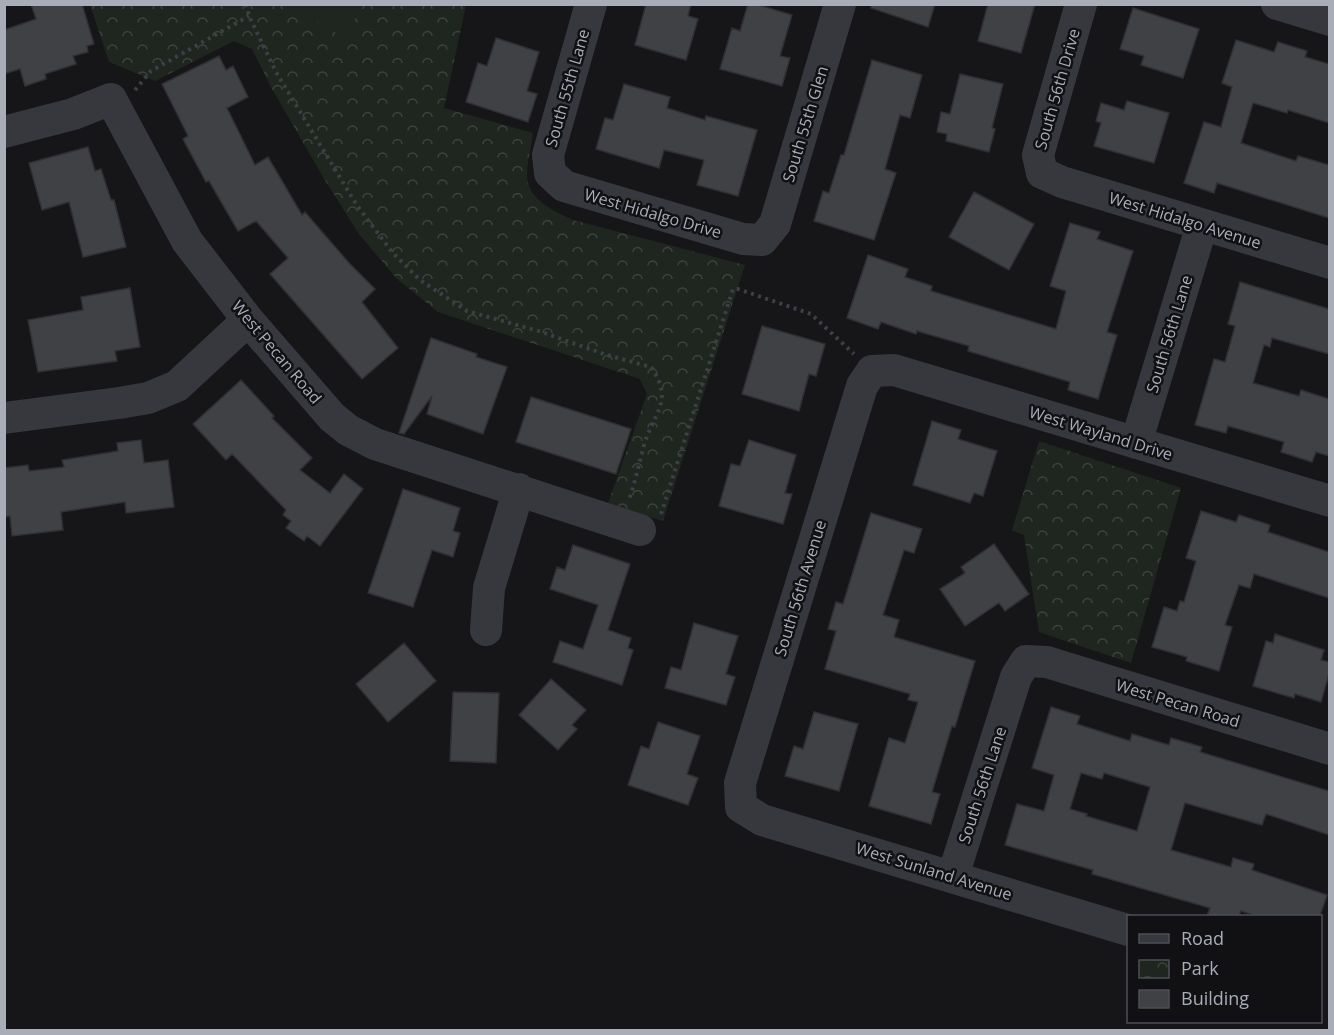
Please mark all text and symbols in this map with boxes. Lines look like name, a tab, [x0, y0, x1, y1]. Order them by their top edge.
street label: South 55th Lane	[540, 26, 594, 150]
street label: South 56th Drive	[1029, 26, 1085, 152]
street label: South 55th Glen	[777, 63, 833, 185]
street label: West Hidalgo Drive	[582, 183, 724, 243]
street label: West Hidalgo Avenue	[1106, 186, 1264, 254]
street label: South 56th Lane	[1141, 272, 1197, 395]
street label: West Pecan Road	[227, 296, 327, 408]
street label: West Wayland Drive	[1027, 401, 1175, 465]
street label: South 56th Avenue	[769, 517, 831, 659]
street label: West Pecan Road	[1113, 674, 1243, 732]
street label: South 56th Lane	[953, 724, 1011, 846]
street label: West Sunland Avenue	[853, 837, 1015, 905]
legend	[1127, 915, 1322, 1023]
text: Road	[1181, 926, 1224, 950]
text: Park	[1181, 956, 1219, 980]
text: Building	[1181, 986, 1249, 1010]

